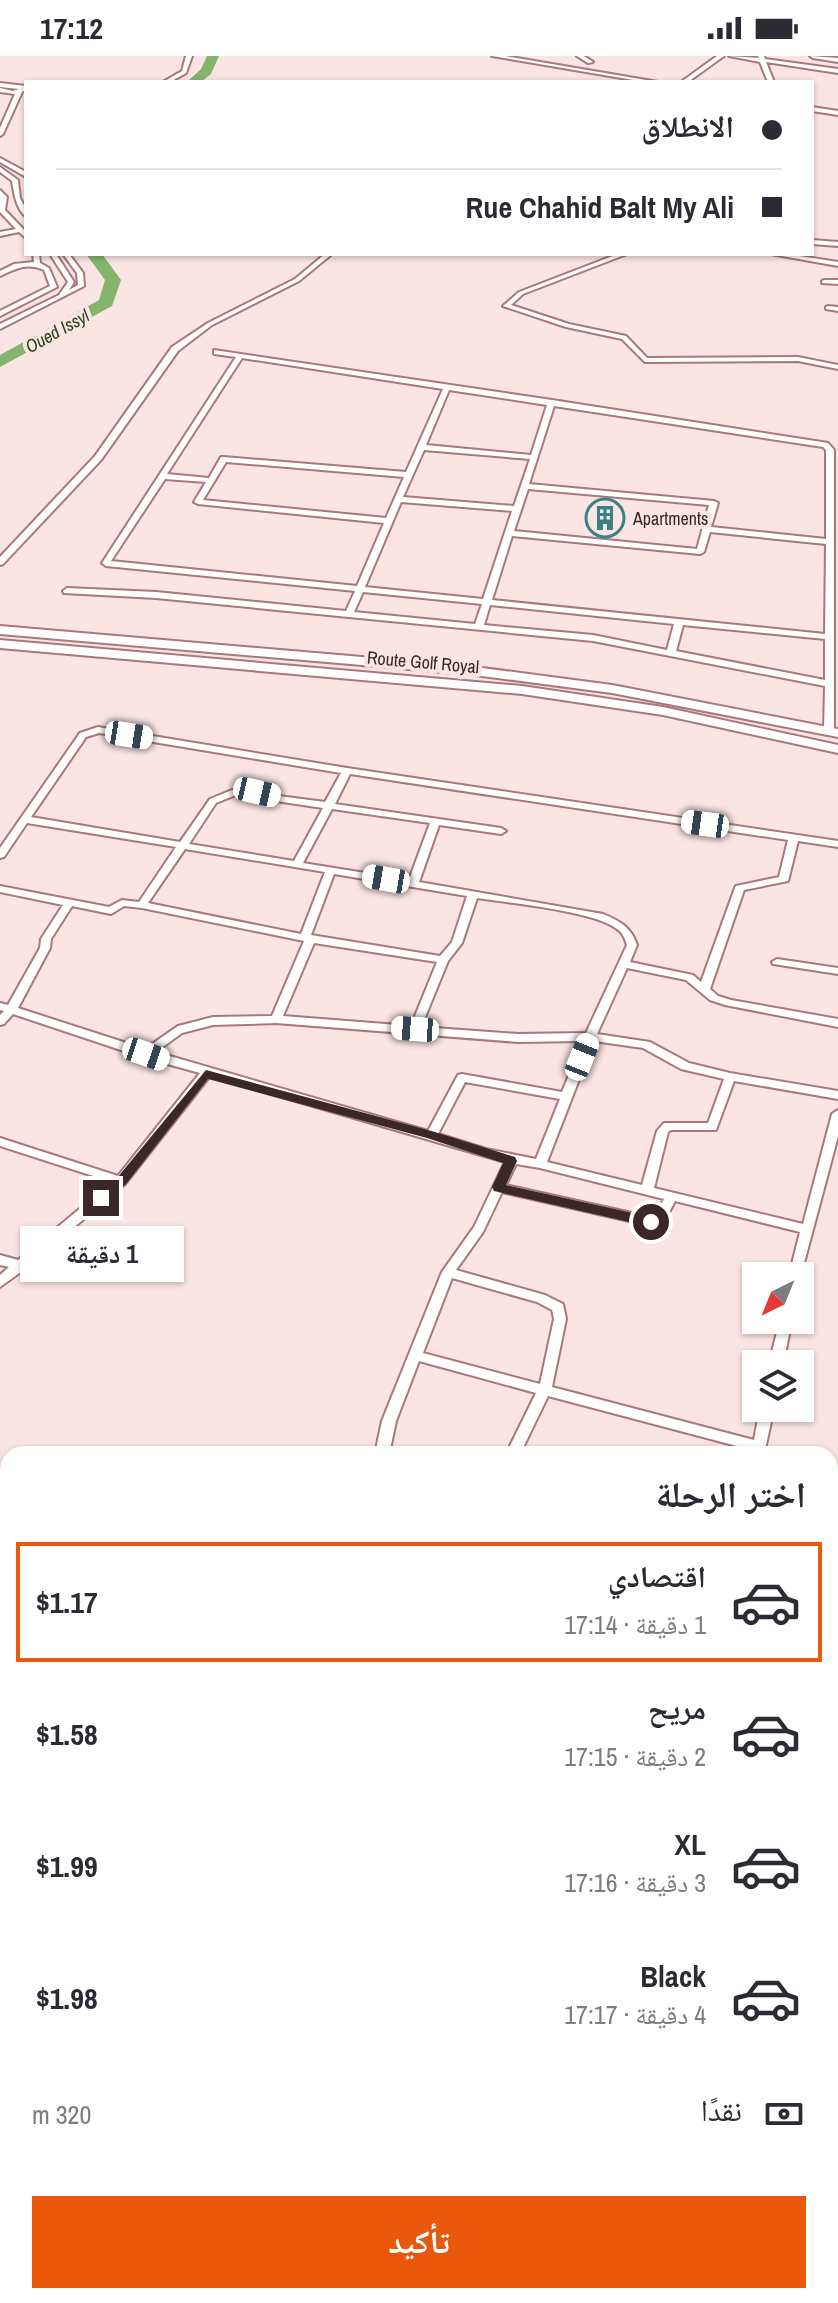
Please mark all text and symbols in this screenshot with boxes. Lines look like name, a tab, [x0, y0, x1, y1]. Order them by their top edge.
text: 17:12	[40, 8, 103, 48]
text: الانطلاق	[641, 106, 734, 146]
text: Rue Chahid Balt My Ali	[466, 187, 734, 227]
water label: Oued Issyl	[20, 303, 94, 359]
building icon: Apartments	[584, 497, 626, 539]
place label: Apartments	[632, 506, 708, 531]
street label: Route Golf Royal	[366, 645, 480, 679]
car	[103, 719, 155, 751]
car	[231, 775, 283, 809]
car	[680, 809, 730, 839]
car	[360, 863, 412, 895]
car	[390, 1015, 440, 1043]
car	[562, 1030, 602, 1084]
car	[119, 1035, 173, 1073]
route end	[83, 1180, 119, 1216]
route start	[633, 1204, 669, 1240]
callout: 1 دقيقة	[19, 1226, 183, 1282]
text: 1 دقيقة	[66, 1236, 138, 1271]
north arrow	[742, 1262, 814, 1334]
map controls	[742, 1262, 814, 1422]
button: layers	[742, 1350, 814, 1422]
text: اختر الرحلة	[656, 1470, 806, 1518]
text: اقتصادي	[608, 1556, 706, 1596]
icon: car	[730, 1566, 802, 1638]
text: $1.17	[36, 1582, 98, 1622]
text: 1 دقيقة · 17:14	[564, 1607, 706, 1642]
text: مريح	[648, 1688, 706, 1728]
icon: car	[730, 1698, 802, 1770]
text: $1.58	[36, 1714, 98, 1754]
text: 2 دقيقة · 17:15	[564, 1739, 706, 1774]
text: XL	[675, 1824, 706, 1864]
icon: car	[730, 1830, 802, 1902]
text: $1.99	[36, 1846, 98, 1886]
text: 3 دقيقة · 17:16	[564, 1865, 706, 1900]
text: Black	[640, 1956, 706, 1996]
icon: car	[730, 1962, 802, 2034]
text: $1.98	[36, 1978, 98, 2018]
text: 4 دقيقة · 17:17	[564, 1997, 706, 2032]
text: نقدًا	[701, 2090, 742, 2130]
icon: cash	[762, 2092, 806, 2136]
text: 320 m	[32, 2097, 91, 2132]
button: تأكيد	[32, 2196, 806, 2288]

